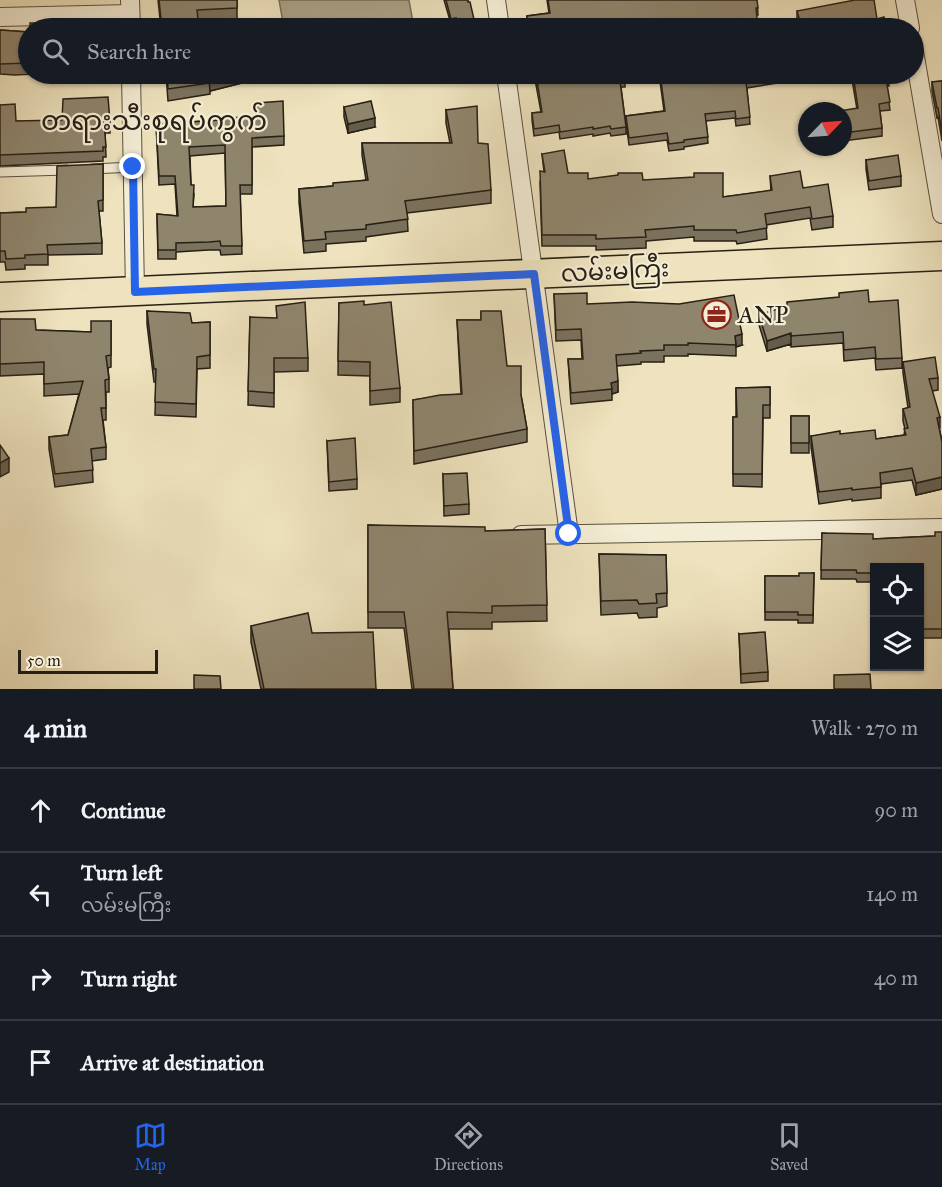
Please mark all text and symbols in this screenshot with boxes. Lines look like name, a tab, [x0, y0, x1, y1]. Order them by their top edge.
search box	[18, 18, 924, 84]
icon: search	[39, 35, 72, 68]
text: Search here	[87, 38, 191, 65]
district label: တရားသီးစုရပ်ကွက်	[41, 102, 267, 143]
north arrow	[798, 102, 852, 156]
route end	[119, 153, 145, 179]
street label: လမ်းမကြီး	[560, 252, 670, 293]
office icon: ANP	[701, 299, 733, 331]
place label: ANP	[737, 300, 789, 330]
route start	[555, 520, 581, 546]
map controls	[870, 563, 924, 671]
button: locate	[870, 563, 924, 617]
button: layers	[870, 617, 924, 671]
scale bar	[18, 647, 158, 674]
text: 50 m	[27, 651, 61, 670]
text: 4 min	[24, 712, 87, 744]
text: Walk · 270 m	[811, 716, 918, 740]
icon: ahead	[24, 794, 57, 827]
text: Continue	[81, 797, 166, 824]
text: 90 m	[875, 798, 918, 822]
text: Turn left	[81, 859, 163, 886]
icon: left	[24, 878, 57, 911]
text: 140 m	[866, 882, 918, 906]
text: လမ်းမကြီး	[81, 893, 171, 917]
icon: right	[24, 962, 57, 995]
text: Turn right	[81, 965, 177, 992]
text: 40 m	[874, 966, 918, 990]
icon: arrive	[24, 1046, 57, 1079]
text: Arrive at destination	[81, 1049, 264, 1076]
tab: Map	[134, 1119, 167, 1174]
tab: Directions	[434, 1119, 503, 1174]
tab: Saved	[770, 1119, 808, 1174]

